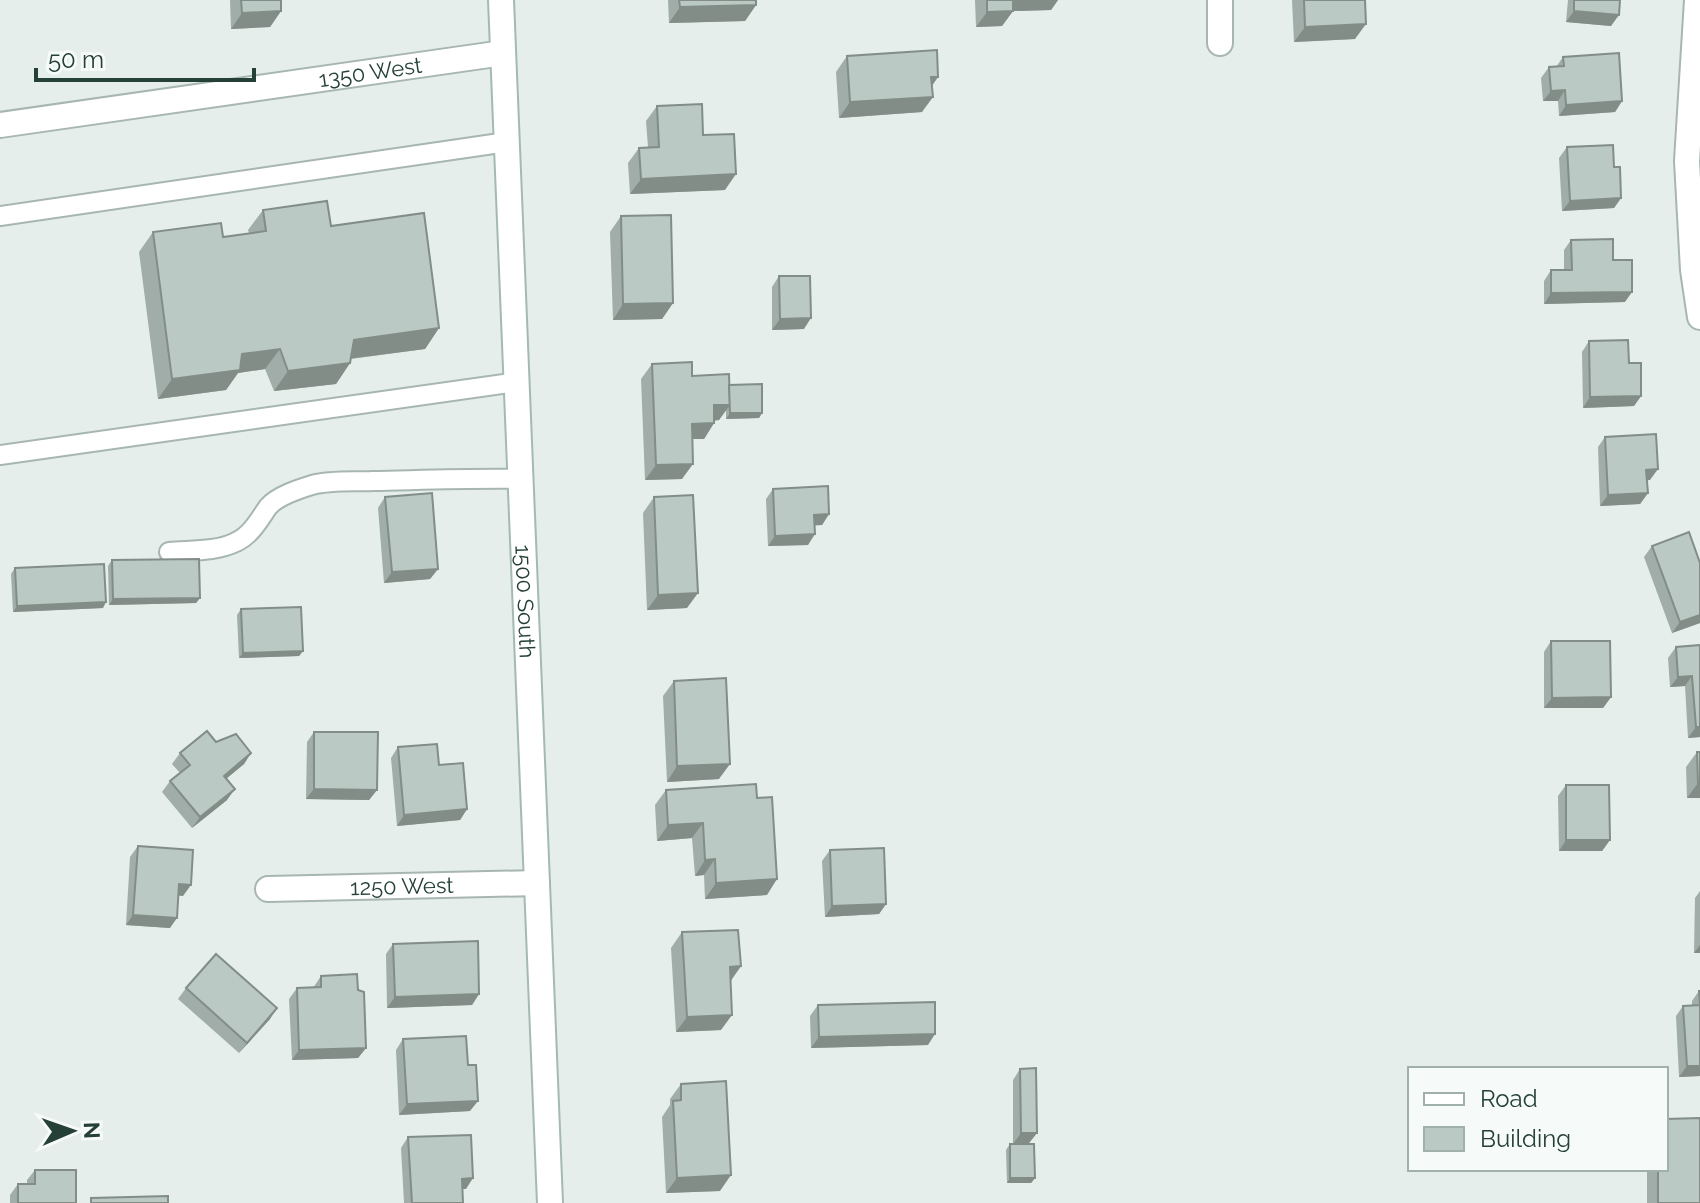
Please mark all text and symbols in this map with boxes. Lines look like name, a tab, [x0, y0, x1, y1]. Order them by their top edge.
scale bar	[36, 32, 254, 82]
text: 50 m	[48, 45, 104, 74]
street label: 1350 West	[317, 52, 424, 92]
street label: 1500 South	[510, 544, 541, 659]
street label: 1250 West	[350, 872, 455, 900]
legend	[1408, 1067, 1668, 1171]
text: Road	[1480, 1084, 1538, 1113]
north arrow	[32, 1091, 112, 1171]
text: N	[79, 1121, 105, 1139]
text: Building	[1480, 1124, 1571, 1153]

